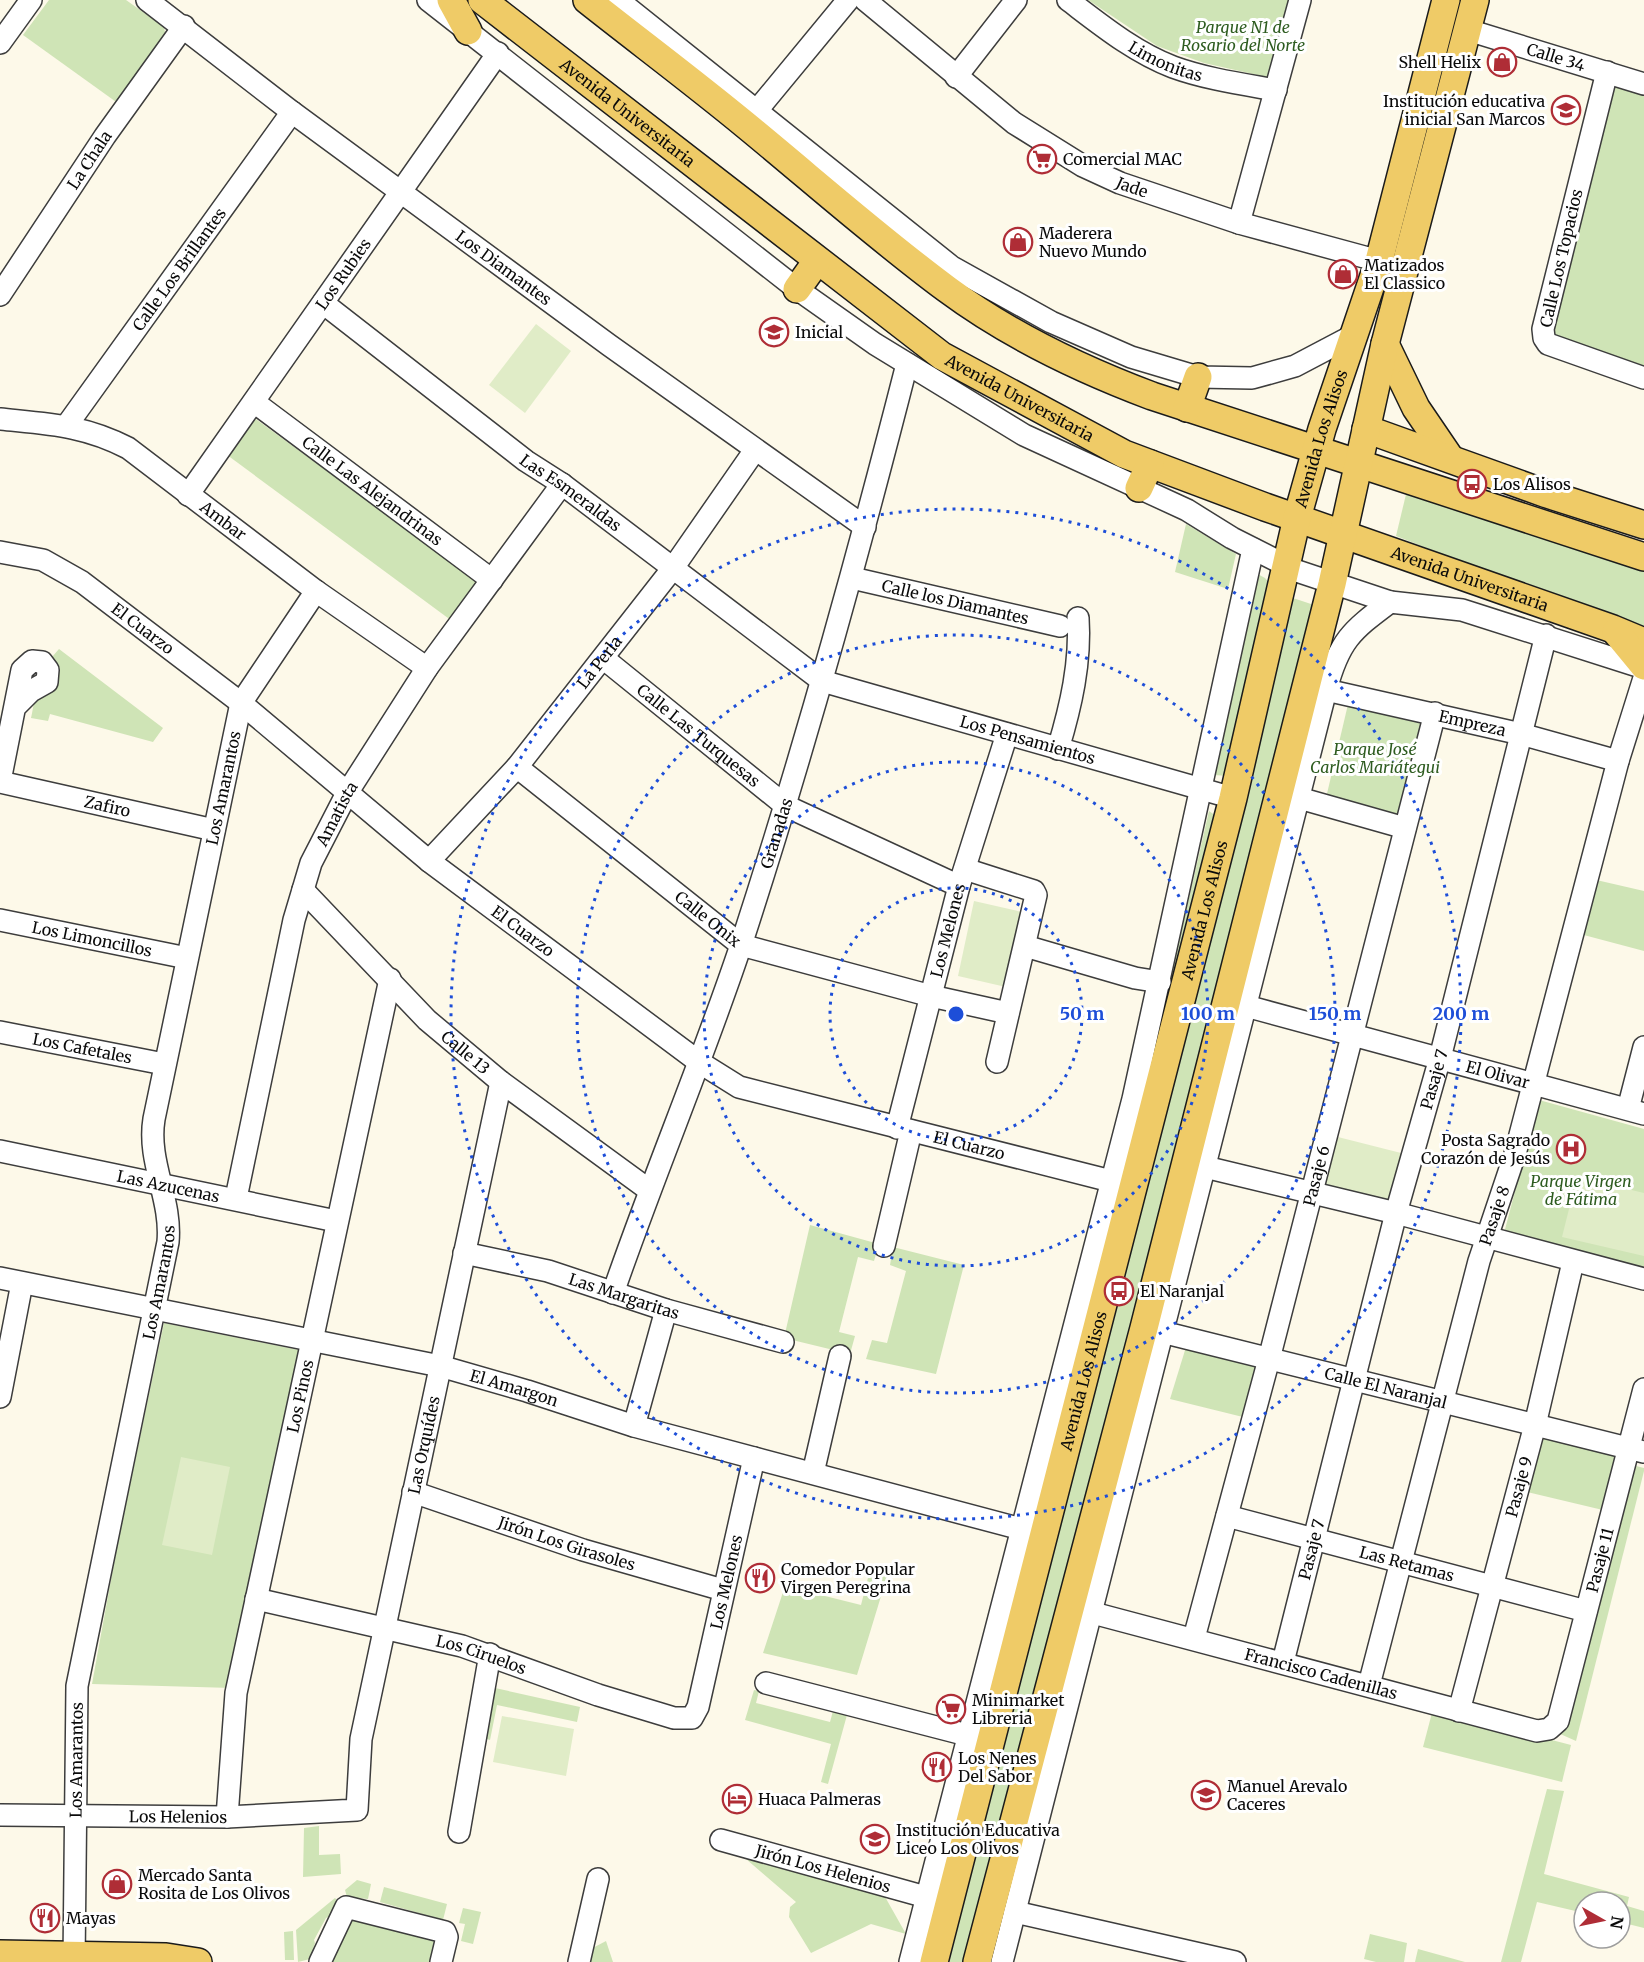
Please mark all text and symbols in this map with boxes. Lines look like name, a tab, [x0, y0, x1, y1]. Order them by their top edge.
park label: Parque N1 de Rosario del Norte	[1181, 17, 1305, 55]
street label: Limonitas	[1125, 37, 1205, 86]
street label: Calle 34	[1524, 39, 1588, 75]
shop icon: Shell Helix	[1486, 46, 1518, 78]
place label: Shell Helix	[1398, 52, 1481, 72]
street label: Avenida Universitaria	[555, 53, 699, 171]
place label: Institución educativa inicial San Marcos	[1383, 91, 1545, 129]
school or university icon: Institución educativa inicial San Marcos	[1550, 94, 1582, 126]
street label: La Chala	[63, 126, 116, 193]
supermarket icon: Comercial MAC	[1026, 143, 1058, 175]
place label: Comercial MAC	[1063, 149, 1182, 169]
street label: Jade	[1112, 172, 1151, 202]
street label: Calle Los Topacios	[1535, 187, 1587, 329]
street label: Calle Los Brillantes	[128, 204, 230, 334]
place label: Maderera Nuevo Mundo	[1039, 223, 1147, 261]
street label: Los Diamantes	[452, 226, 556, 310]
shop icon: Maderera Nuevo Mundo	[1002, 226, 1034, 258]
street label: Los Rubies	[311, 234, 375, 314]
place label: Matizados El Classico	[1364, 255, 1445, 293]
shop icon: Matizados El Classico	[1327, 258, 1359, 290]
school or university icon: Inicial	[758, 316, 790, 348]
place label: Inicial	[795, 322, 843, 342]
street label: Avenida Universitaria	[941, 349, 1098, 446]
street label: Avenida Los Alisos	[1290, 367, 1352, 511]
street label: Calle Las Alejandrinas	[298, 432, 447, 550]
street label: Las Esmeraldas	[516, 450, 626, 536]
bus stop icon: Los Alisos	[1456, 468, 1488, 500]
place label: Los Alisos	[1493, 474, 1571, 494]
street label: Ambar	[196, 496, 250, 544]
street label: Avenida Universitaria	[1387, 542, 1552, 616]
street label: Calle los Diamantes	[880, 575, 1031, 628]
street label: El Cuarzo	[108, 598, 178, 658]
street label: La Perla	[572, 631, 626, 693]
street label: Calle Las Turquesas	[633, 680, 764, 791]
street label: Empreza	[1437, 706, 1508, 740]
street label: Los Pensamientos	[958, 711, 1098, 768]
street label: Los Amarantos	[202, 729, 245, 847]
park label: Parque José Carlos Mariátegui	[1310, 739, 1440, 777]
street label: Amatista	[311, 777, 362, 850]
street label: Zafiro	[82, 791, 132, 821]
street label: Granadas	[756, 796, 797, 871]
street label: Avenida Los Alisos	[1176, 838, 1232, 983]
street label: Los Melones	[926, 881, 969, 980]
street label: Calle Onix	[671, 887, 745, 951]
street label: El Cuarzo	[488, 901, 558, 961]
street label: Los Limoncillos	[30, 917, 154, 961]
text: 50 m	[1060, 1002, 1104, 1025]
text: 100 m	[1181, 1002, 1235, 1025]
text: 150 m	[1309, 1002, 1361, 1025]
text: 200 m	[1433, 1002, 1489, 1025]
centre of rings	[946, 1004, 966, 1024]
street label: Calle 13	[437, 1026, 494, 1078]
street label: Los Cafetales	[31, 1029, 134, 1068]
street label: Pasaje 7	[1416, 1047, 1452, 1112]
street label: El Olivar	[1464, 1056, 1532, 1093]
street label: El Cuarzo	[931, 1126, 1007, 1164]
place label: Posta Sagrado Corazón de Jesús	[1421, 1130, 1550, 1168]
hospital icon: Posta Sagrado Corazón de Jesús	[1555, 1133, 1587, 1165]
street label: Pasaje 6	[1299, 1143, 1334, 1208]
street label: Las Azucenas	[115, 1166, 222, 1207]
park label: Parque Virgen de Fátima	[1530, 1171, 1632, 1209]
street label: Pasaje 8	[1475, 1183, 1514, 1248]
street label: Los Amarantos	[138, 1225, 179, 1341]
street label: Las Margaritas	[566, 1269, 682, 1323]
bus stop icon: El Naranjal	[1103, 1275, 1135, 1307]
place label: El Naranjal	[1140, 1281, 1224, 1301]
street label: Avenida Los Alisos	[1056, 1309, 1111, 1454]
street label: Los Pinos	[282, 1358, 318, 1435]
street label: Calle El Naranjal	[1322, 1363, 1449, 1413]
street label: El Amargon	[468, 1365, 561, 1411]
street label: Las Orquídes	[403, 1394, 444, 1496]
street label: Pasaje 9	[1501, 1454, 1536, 1519]
street label: Jirón Los Girasoles	[494, 1511, 638, 1574]
street label: Pasaje 7	[1294, 1517, 1329, 1582]
street label: Pasaje 11	[1582, 1525, 1618, 1595]
street label: Los Melones	[706, 1533, 746, 1631]
street label: Las Retamas	[1357, 1541, 1457, 1586]
place label: Comedor Popular Virgen Peregrina	[780, 1559, 915, 1597]
restaurant icon: Comedor Popular Virgen Peregrina	[744, 1562, 776, 1594]
street label: Los Ciruelos	[434, 1630, 529, 1678]
street label: Francisco Cadenillas	[1242, 1644, 1400, 1704]
place label: Minimarket Libreria	[972, 1690, 1065, 1728]
supermarket icon: Minimarket Libreria	[935, 1693, 967, 1725]
street label: Los Amarantos	[66, 1702, 87, 1818]
place label: Los Nenes Del Sabor	[958, 1748, 1037, 1786]
restaurant icon: Los Nenes Del Sabor	[921, 1751, 953, 1783]
place label: Manuel Arevalo Caceres	[1227, 1776, 1347, 1814]
school or university icon: Manuel Arevalo Caceres	[1190, 1779, 1222, 1811]
hotel icon: Huaca Palmeras	[721, 1783, 753, 1815]
place label: Huaca Palmeras	[758, 1789, 881, 1809]
street label: Los Helenios	[129, 1806, 227, 1827]
place label: Institución Educativa Liceo Los Olivos	[896, 1820, 1060, 1858]
school or university icon: Institución Educativa Liceo Los Olivos	[859, 1823, 891, 1855]
street label: Jirón Los Helenios	[752, 1840, 893, 1897]
place label: Mercado Santa Rosita de Los Olivos	[138, 1865, 290, 1903]
shop icon: Mercado Santa Rosita de Los Olivos	[101, 1868, 133, 1900]
north arrow	[1572, 1890, 1632, 1950]
restaurant icon: Mayas	[29, 1902, 61, 1934]
place label: Mayas	[66, 1908, 116, 1928]
text: N	[1606, 1915, 1628, 1931]

